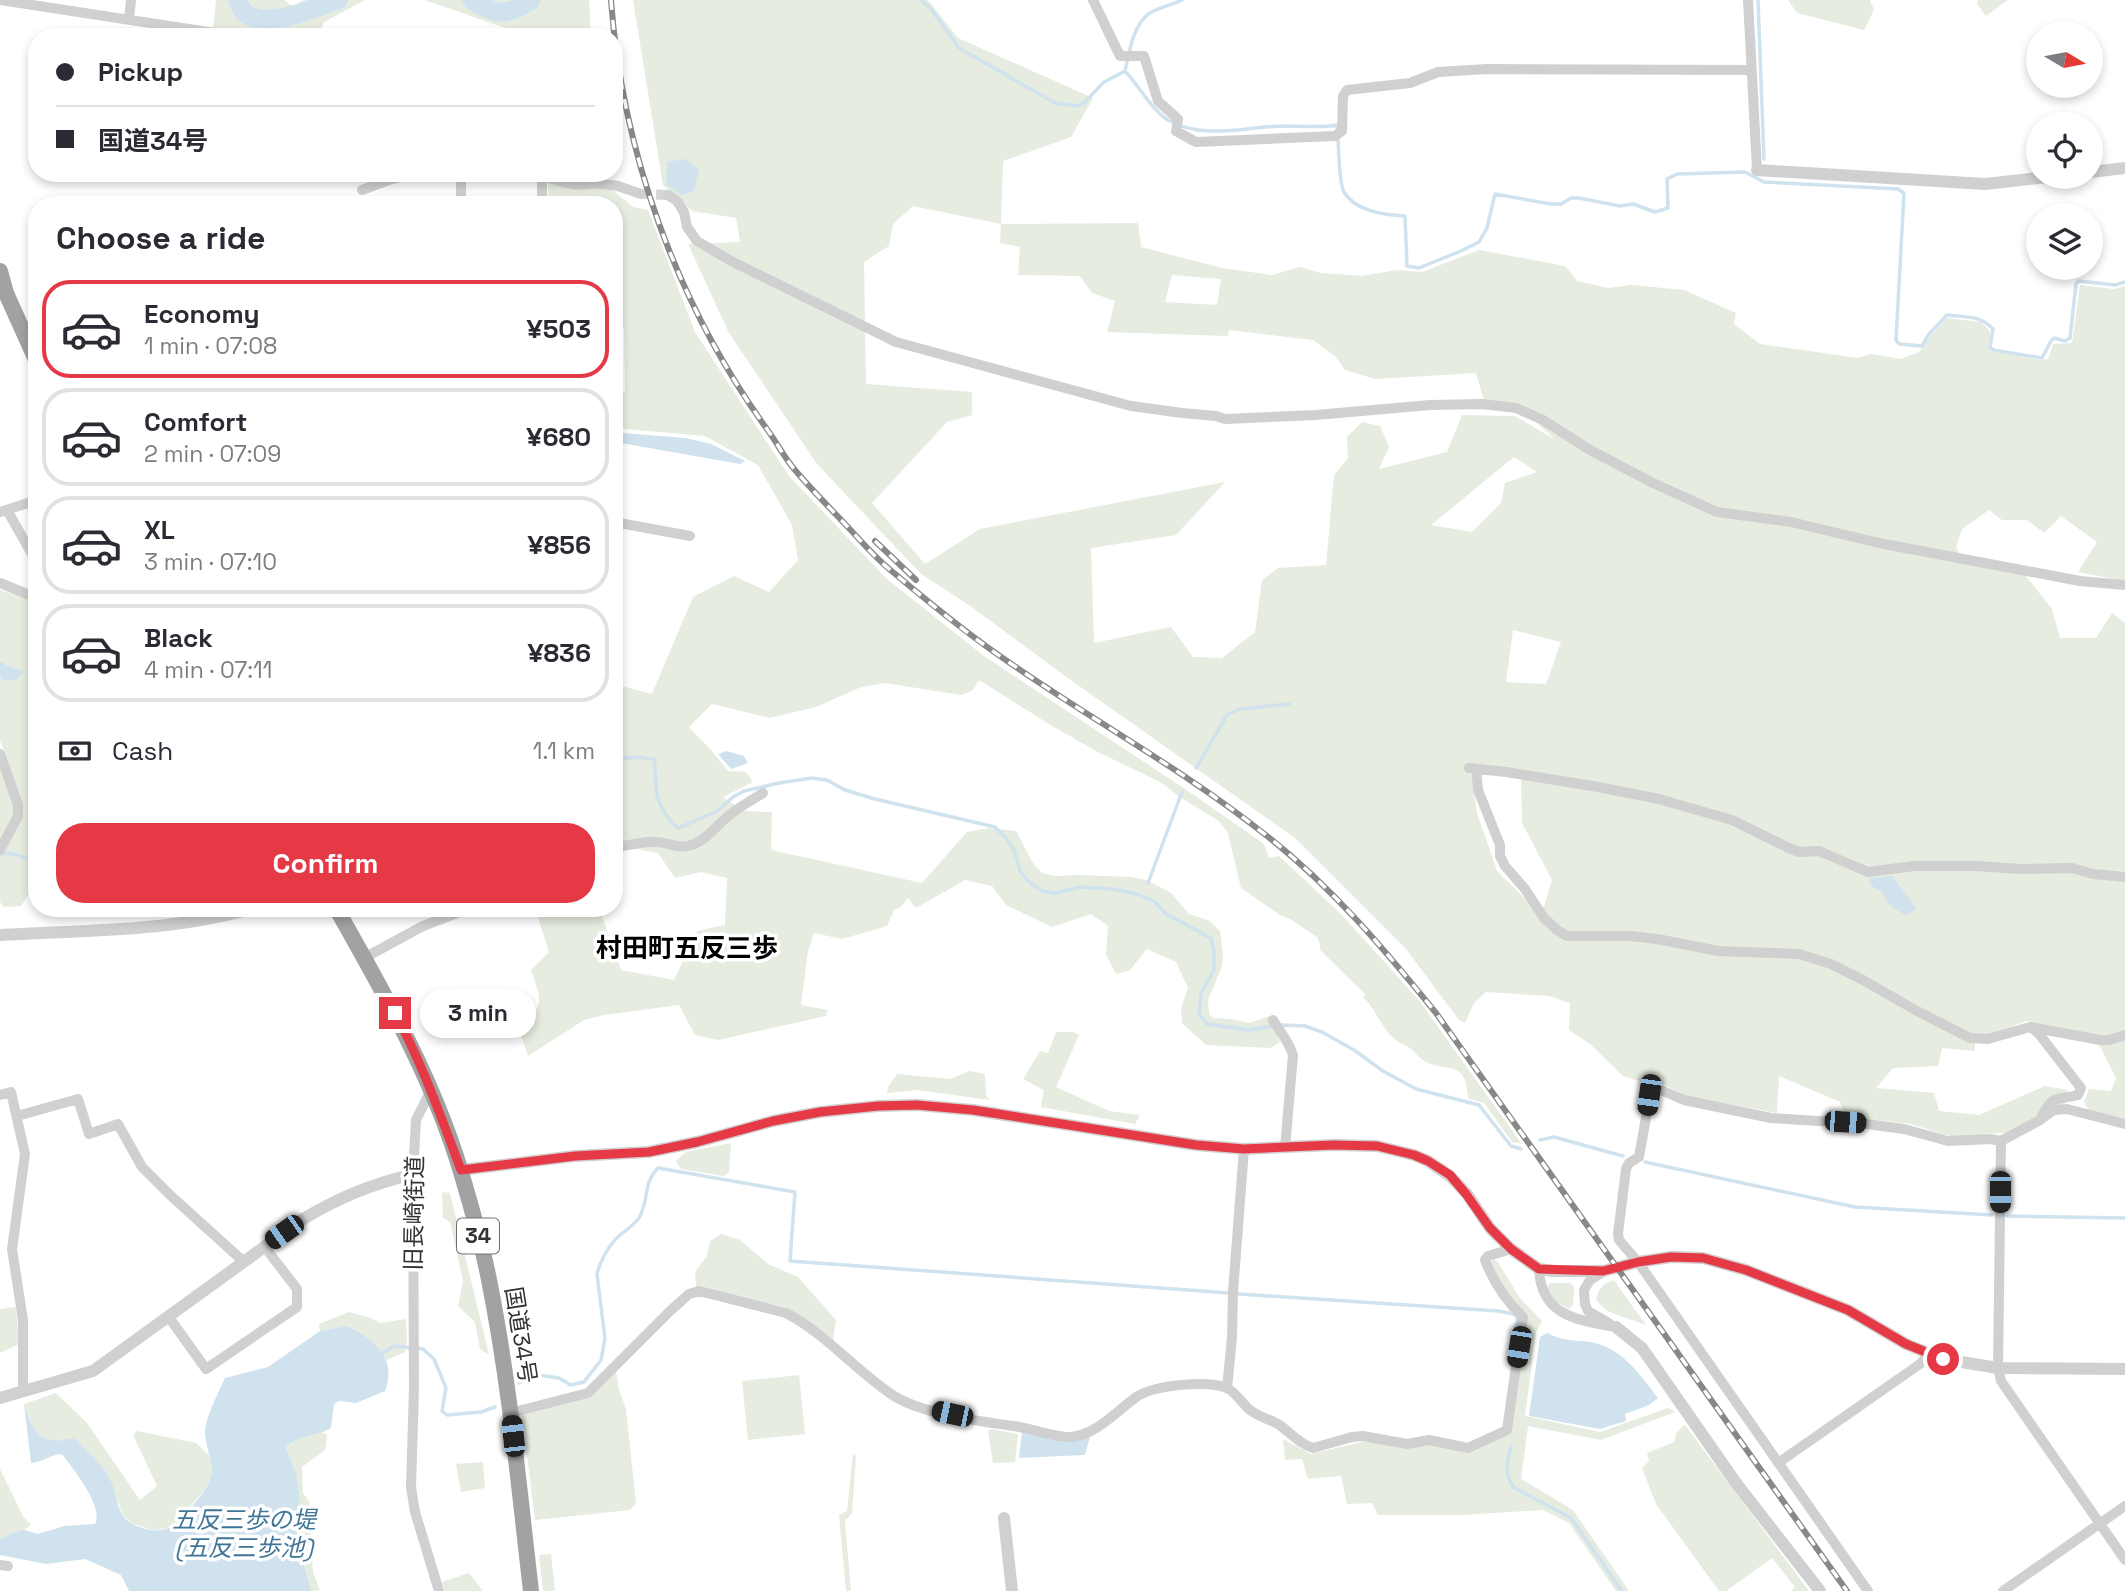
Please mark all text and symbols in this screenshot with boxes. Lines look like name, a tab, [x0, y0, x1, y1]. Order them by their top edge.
north arrow	[2026, 21, 2104, 98]
map controls	[2026, 21, 2103, 280]
text: Pickup	[98, 55, 183, 89]
button: locate	[2026, 112, 2103, 189]
text: 国道34号	[98, 124, 208, 158]
button: layers	[2026, 203, 2103, 280]
text: Choose a ride	[56, 218, 266, 258]
text: Economy	[144, 297, 260, 331]
icon: car	[60, 298, 123, 361]
text: ¥503	[527, 312, 591, 346]
text: 1 min · 07:08	[144, 331, 277, 361]
text: Comfort	[144, 405, 247, 439]
icon: car	[60, 406, 123, 469]
text: ¥680	[526, 420, 591, 454]
text: 2 min · 07:09	[144, 439, 281, 469]
text: XL	[144, 513, 175, 547]
icon: car	[60, 514, 123, 577]
text: ¥856	[528, 528, 591, 562]
text: 3 min · 07:10	[144, 547, 277, 577]
text: Black	[144, 621, 213, 655]
icon: car	[60, 622, 123, 685]
text: ¥836	[527, 636, 591, 670]
text: 4 min · 07:11	[144, 655, 272, 685]
icon: cash	[56, 732, 94, 770]
text: Cash	[112, 734, 173, 768]
text: 1.1 km	[533, 736, 595, 766]
button: Confirm	[56, 823, 595, 903]
district label: 村田町五反三歩	[596, 931, 778, 965]
callout: 3 min	[420, 988, 535, 1038]
route end	[379, 997, 411, 1029]
text: 3 min	[448, 998, 508, 1028]
car	[1636, 1073, 1663, 1117]
car	[1824, 1110, 1867, 1134]
street label: 旧長崎街道	[398, 1155, 430, 1271]
car	[1990, 1171, 2011, 1213]
car	[261, 1211, 308, 1253]
road number: 34	[457, 1218, 499, 1254]
street label: 国道34号	[499, 1285, 543, 1385]
car	[1506, 1325, 1533, 1369]
route start	[1927, 1343, 1959, 1375]
car	[930, 1399, 975, 1429]
car	[501, 1414, 526, 1458]
water label: 五反三歩の堤 (五反三歩池)	[172, 1504, 319, 1563]

